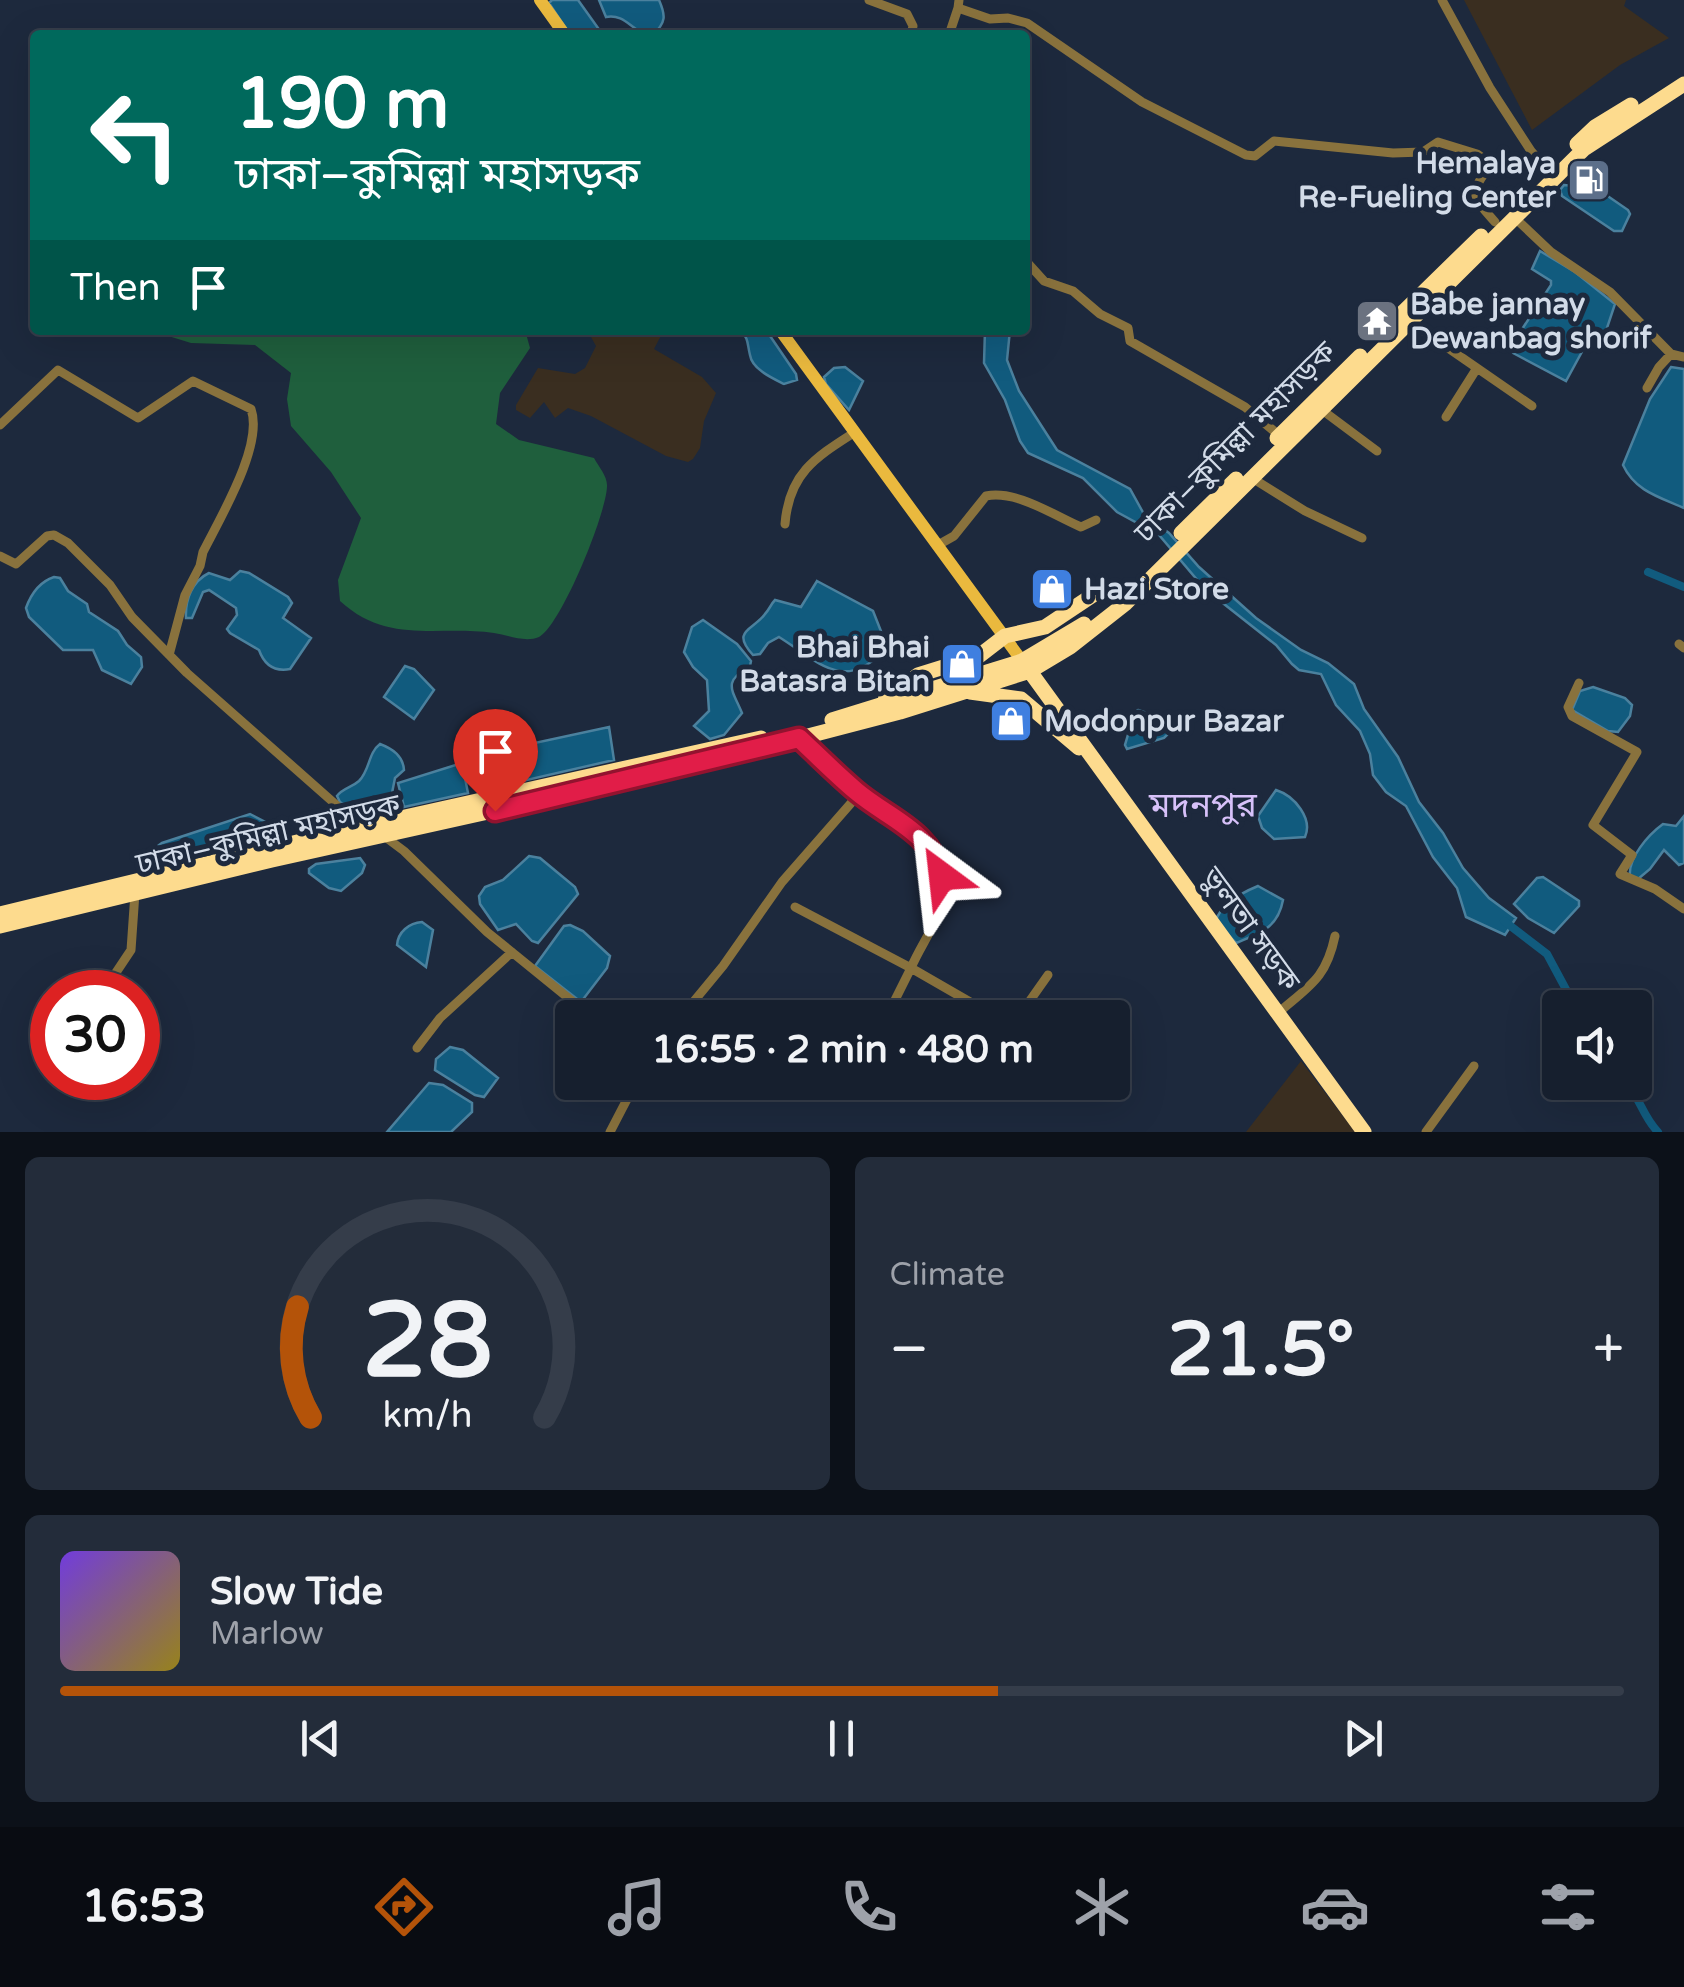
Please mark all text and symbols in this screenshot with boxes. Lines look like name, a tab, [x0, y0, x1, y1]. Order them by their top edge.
text: 190 m	[235, 63, 449, 147]
icon: left	[70, 70, 200, 200]
place label: Hemalaya Re-Fueling Center	[1298, 145, 1556, 216]
text: ঢাকা–কুমিল্লা মহাসড়ক	[235, 148, 640, 202]
fuel station icon: Hemalaya Re-Fueling Center	[1566, 157, 1612, 203]
icon: arrive	[181, 260, 236, 315]
text: Then	[70, 265, 161, 311]
place label: Babe jannay Dewanbag shorif	[1410, 286, 1652, 357]
temple icon: Babe jannay Dewanbag shorif	[1354, 298, 1400, 344]
street label: ঢাকা–কুমিল্লা মহাসড়ক	[1126, 333, 1344, 552]
shop icon: Hazi Store	[1029, 566, 1075, 612]
place label: Hazi Store	[1084, 571, 1229, 608]
place label: Bhai Bhai Batasra Bitan	[739, 629, 930, 700]
shop icon: Bhai Bhai Batasra Bitan	[939, 641, 985, 687]
shop icon: Modonpur Bazar	[988, 698, 1034, 744]
place label: Modonpur Bazar	[1044, 703, 1284, 740]
pin	[453, 709, 538, 812]
icon: arrive	[468, 724, 523, 779]
district label: মদনপুর	[1148, 785, 1258, 827]
street label: ঢাকা–কুমিল্লা মহাসড়ক	[131, 786, 405, 883]
position arrow	[890, 824, 994, 928]
street label: ভুলতা সড়ক	[1193, 859, 1308, 999]
speed limit sign: 30	[30, 970, 160, 1100]
map controls	[1542, 990, 1652, 1100]
button: sound	[1542, 990, 1652, 1100]
text: 16:55 · 2 min · 480 m	[651, 1027, 1034, 1073]
text: Climate	[890, 1256, 1005, 1294]
text: 28	[362, 1280, 493, 1405]
text: 21.5°	[1167, 1305, 1355, 1395]
text: −	[890, 1317, 929, 1383]
text: +	[1593, 1317, 1624, 1383]
text: km/h	[382, 1394, 472, 1437]
text: Slow Tide	[210, 1569, 383, 1615]
text: Marlow	[210, 1615, 324, 1653]
icon: previous	[293, 1711, 348, 1766]
icon: pause	[814, 1711, 869, 1766]
icon: next	[1336, 1711, 1391, 1766]
icon: directions	[369, 1872, 439, 1942]
icon: music	[602, 1872, 672, 1942]
icon: phone	[834, 1872, 904, 1942]
icon: climate	[1067, 1872, 1137, 1942]
icon: car	[1300, 1872, 1370, 1942]
icon: filters	[1533, 1872, 1603, 1942]
text: 16:53	[81, 1880, 206, 1934]

